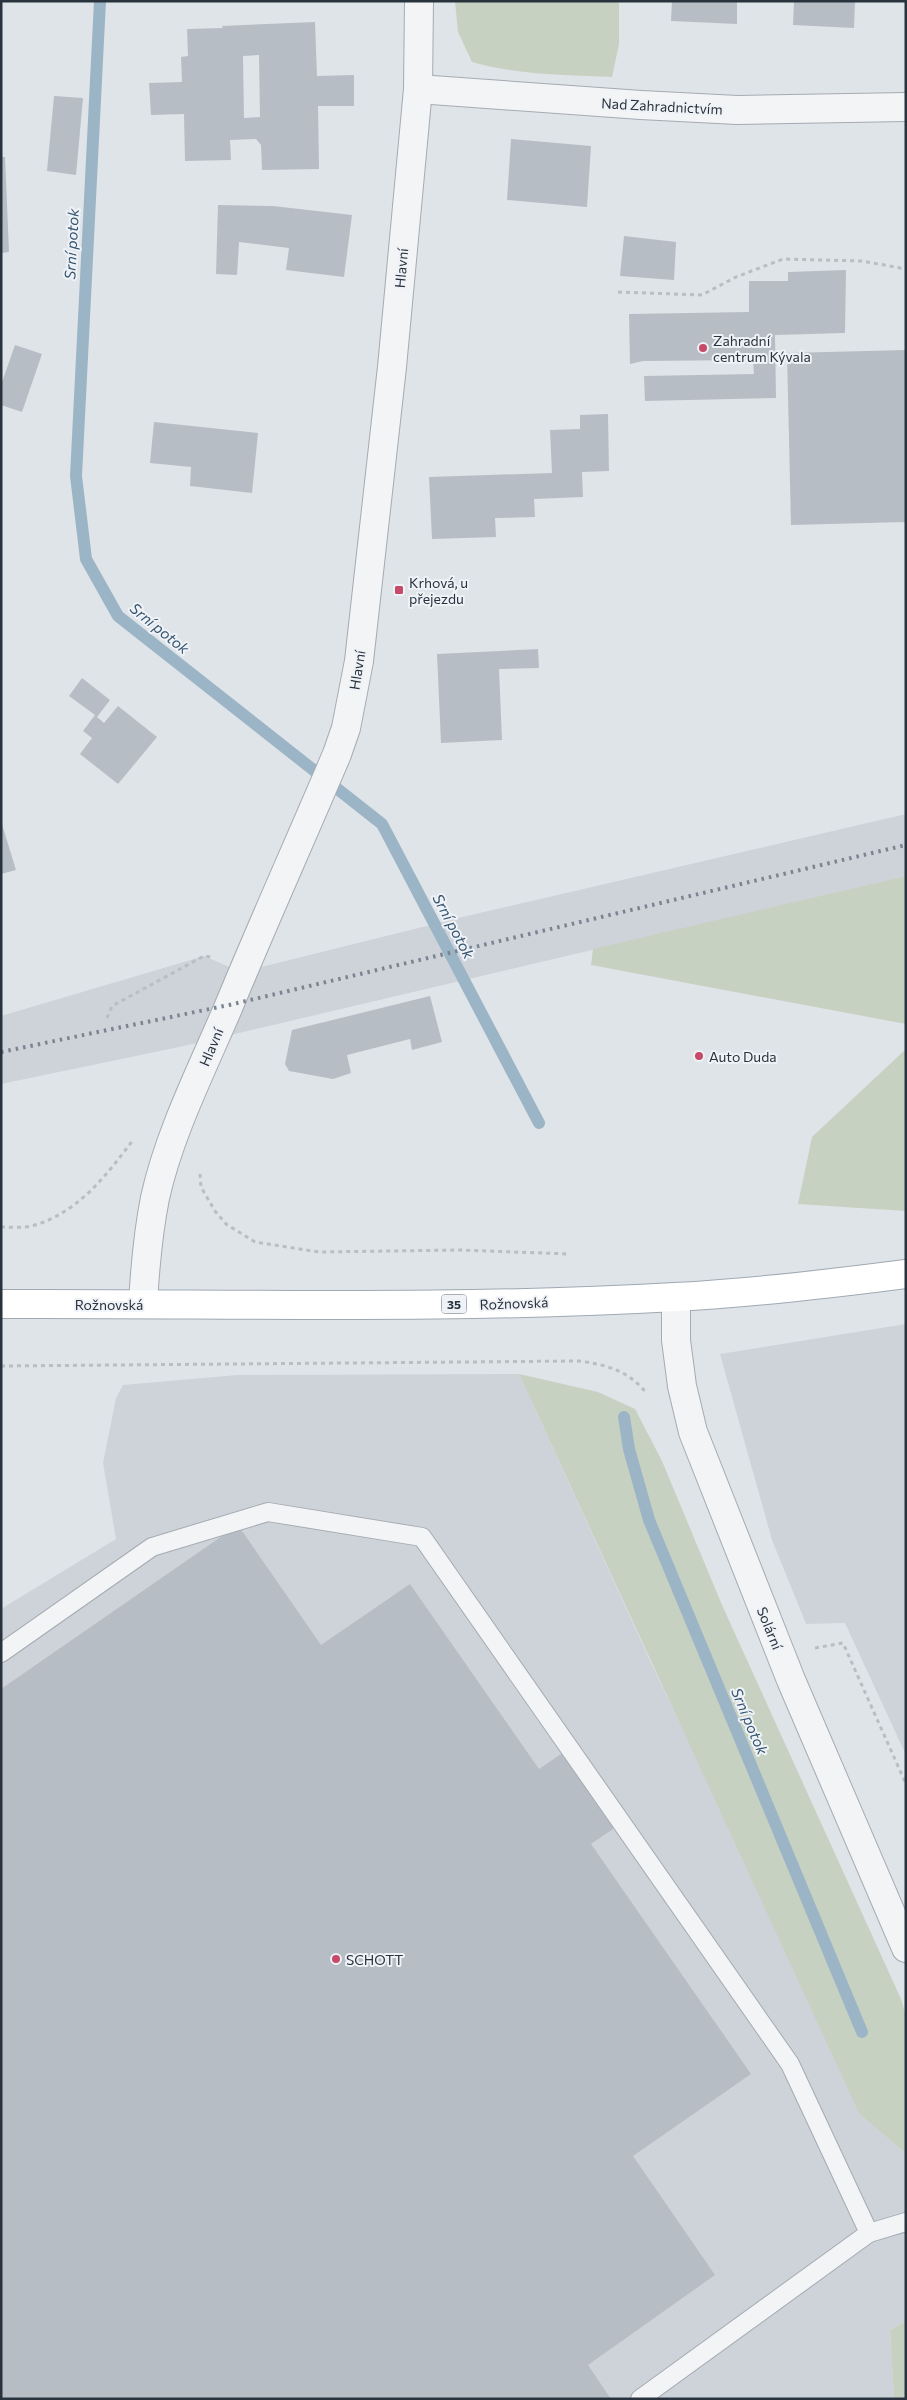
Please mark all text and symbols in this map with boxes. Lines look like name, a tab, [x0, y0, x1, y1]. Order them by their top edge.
street label: Nad Zahradnictvím	[601, 94, 723, 118]
water label: Srní potok	[60, 207, 82, 280]
street label: Hlavní	[391, 247, 411, 289]
place label: Zahradní centrum Kývala	[713, 332, 811, 365]
marker: Zahradní centrum Kývala	[697, 342, 709, 354]
place label: Krhová, u přejezdu	[409, 574, 468, 607]
marker: Krhová, u přejezdu	[393, 584, 405, 596]
water label: Srní potok	[127, 599, 194, 658]
street label: Hlavní	[345, 649, 369, 691]
water label: Srní potok	[429, 890, 479, 962]
street label: Hlavní	[195, 1025, 227, 1069]
place label: Auto Duda	[709, 1048, 777, 1065]
marker: Auto Duda	[693, 1050, 705, 1062]
street label: Rožnovská	[479, 1293, 549, 1313]
road number: 35	[442, 1295, 466, 1314]
street label: Rožnovská	[75, 1296, 143, 1313]
street label: Solární	[754, 1604, 786, 1652]
water label: Srní potok	[728, 1685, 772, 1758]
place label: SCHOTT	[346, 1951, 403, 1968]
marker: SCHOTT	[330, 1953, 342, 1965]

